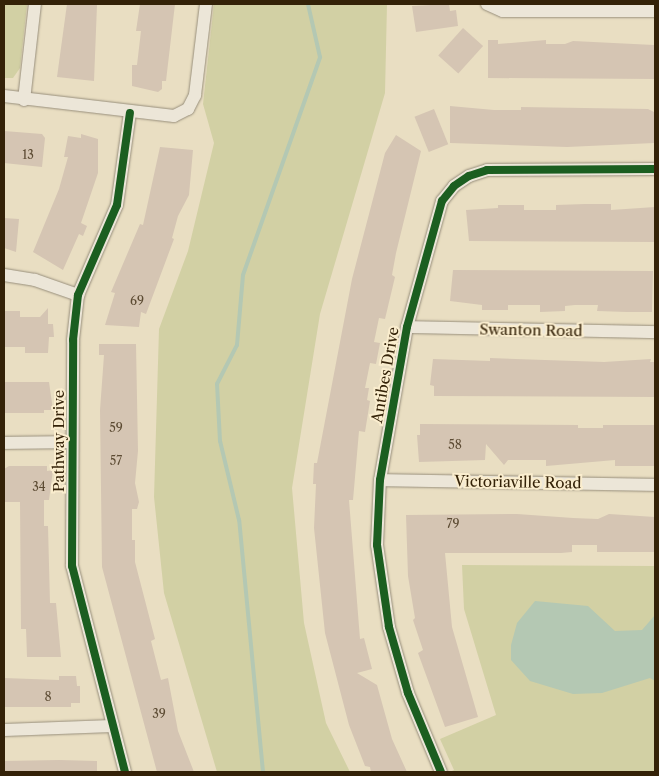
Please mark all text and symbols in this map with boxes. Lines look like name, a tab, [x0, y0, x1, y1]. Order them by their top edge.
house number: 13	[22, 148, 34, 162]
house number: 69	[130, 294, 144, 308]
street label: Swanton Road	[479, 320, 583, 340]
street label: Antibes Drive	[368, 326, 402, 424]
street label: Pathway Drive	[50, 390, 68, 492]
house number: 59	[109, 421, 123, 435]
house number: 58	[448, 438, 462, 452]
house number: 57	[110, 454, 122, 468]
street label: Victoriaville Road	[454, 472, 582, 492]
house number: 34	[32, 480, 46, 494]
house number: 79	[447, 517, 459, 531]
house number: 8	[44, 690, 52, 704]
house number: 39	[152, 707, 166, 721]

